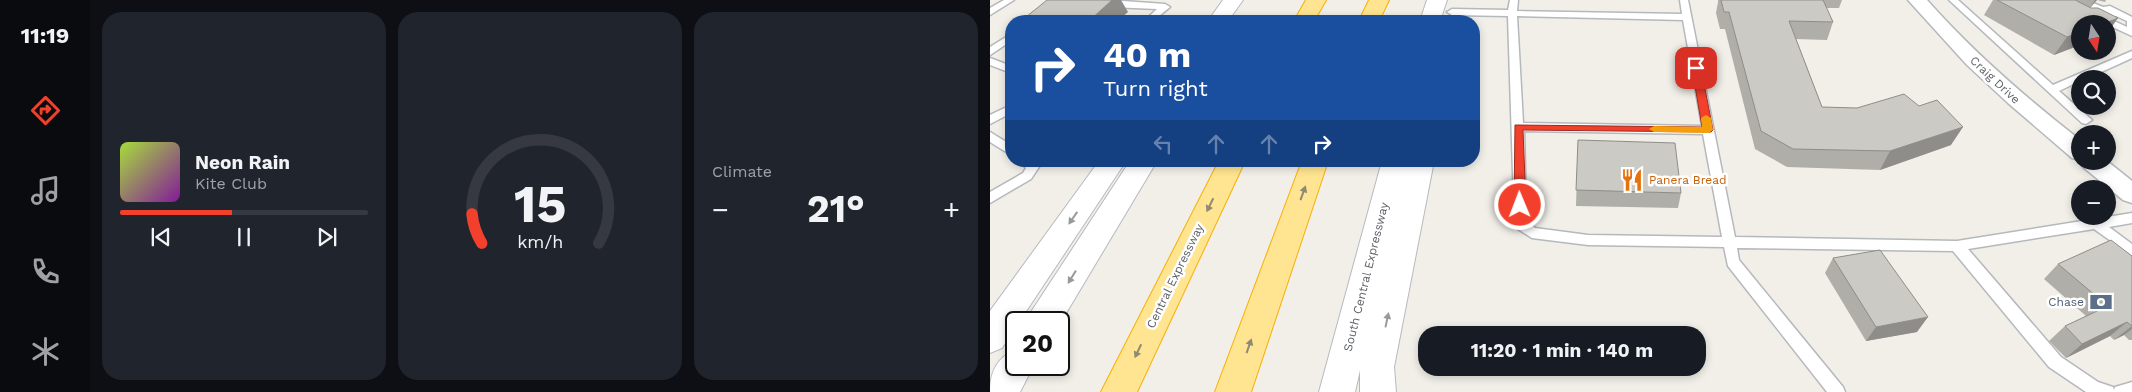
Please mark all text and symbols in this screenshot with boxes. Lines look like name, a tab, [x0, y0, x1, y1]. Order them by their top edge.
north arrow	[2071, 15, 2116, 60]
map controls	[2071, 15, 2116, 225]
text: 11:19	[21, 23, 69, 48]
text: 40 m	[1103, 34, 1191, 76]
icon: right	[1020, 35, 1085, 100]
pin	[1675, 47, 1717, 89]
street label: Craig Drive	[1967, 53, 2023, 107]
icon: arrive	[1682, 54, 1710, 82]
button: search	[2071, 70, 2116, 115]
text: Turn right	[1103, 76, 1208, 101]
icon: directions	[28, 93, 63, 128]
button: +	[2071, 125, 2116, 170]
icon: left	[1149, 130, 1177, 158]
icon: ahead	[1202, 130, 1230, 158]
icon: ahead	[1255, 130, 1283, 158]
icon: right	[1308, 130, 1336, 158]
text: Neon Rain	[195, 151, 290, 174]
text: Climate	[712, 162, 772, 181]
restaurant icon: Panera Bread	[1619, 167, 1645, 193]
icon: music	[28, 173, 63, 208]
place label: Panera Bread	[1649, 173, 1727, 187]
text: Kite Club	[195, 174, 267, 193]
text: 15	[514, 174, 566, 235]
position arrow	[1493, 178, 1545, 230]
button: −	[2071, 180, 2116, 225]
one-way arrow	[1299, 185, 1307, 200]
text: 21°	[807, 187, 865, 231]
text: −	[712, 193, 729, 226]
text: +	[943, 193, 960, 226]
one-way arrow	[1206, 198, 1214, 212]
street label: South Central Expressway	[1341, 200, 1392, 353]
one-way arrow	[1068, 212, 1078, 225]
street label: Central Expressway	[1144, 221, 1207, 330]
icon: previous	[147, 223, 175, 251]
icon: pause	[230, 223, 258, 251]
icon: next	[313, 223, 341, 251]
text: km/h	[517, 231, 563, 252]
icon: phone	[28, 254, 63, 289]
one-way arrow	[1067, 270, 1077, 283]
bank icon: Chase	[2088, 289, 2114, 315]
place label: Chase	[2048, 295, 2084, 309]
speed limit sign: 20	[1005, 311, 1070, 376]
one-way arrow	[1383, 312, 1391, 327]
icon: climate	[28, 334, 63, 369]
one-way arrow	[1245, 338, 1253, 353]
text: 11:20 · 1 min · 140 m	[1471, 339, 1653, 362]
one-way arrow	[1134, 344, 1142, 358]

